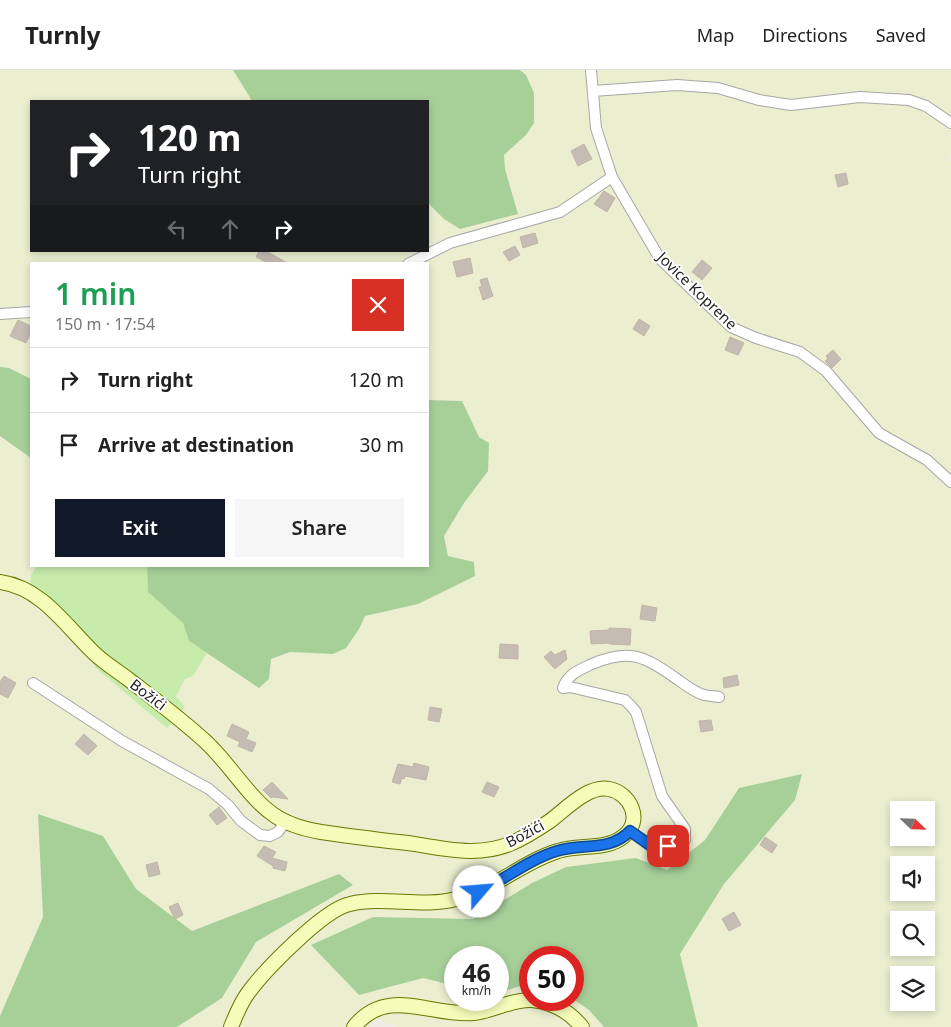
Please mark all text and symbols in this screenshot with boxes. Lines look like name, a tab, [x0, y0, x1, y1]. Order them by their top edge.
text: Turnly	[25, 18, 100, 51]
text: Map	[697, 23, 734, 47]
text: Directions	[762, 23, 848, 47]
text: Saved	[876, 23, 926, 47]
text: 120 m	[138, 114, 241, 161]
icon: right	[55, 120, 120, 185]
text: Turn right	[138, 159, 241, 189]
icon: left	[163, 215, 191, 243]
icon: ahead	[216, 215, 244, 243]
icon: right	[269, 215, 297, 243]
street label: Jovice Koprene	[652, 246, 742, 333]
text: 1 min	[55, 273, 136, 314]
button: close	[352, 279, 404, 331]
text: 150 m · 17:54	[55, 313, 155, 335]
icon: right	[55, 366, 83, 394]
text: Turn right	[98, 367, 193, 393]
text: 120 m	[349, 367, 404, 393]
icon: arrive	[55, 431, 83, 459]
text: Arrive at destination	[98, 432, 294, 458]
text: 30 m	[360, 432, 404, 458]
button: Exit	[55, 499, 225, 557]
button: Share	[235, 499, 404, 557]
street label: Božići	[126, 674, 171, 714]
north arrow	[890, 801, 935, 846]
map controls	[890, 801, 935, 1011]
street label: Božići	[502, 815, 547, 851]
pin	[647, 825, 689, 867]
icon: arrive	[654, 832, 682, 860]
button: sound	[890, 856, 935, 901]
position arrow	[452, 865, 504, 917]
button: search	[890, 911, 935, 956]
speed limit sign: 50	[519, 946, 584, 1011]
text: 46	[462, 955, 491, 989]
button: layers	[890, 966, 935, 1011]
text: km/h	[462, 982, 491, 999]

